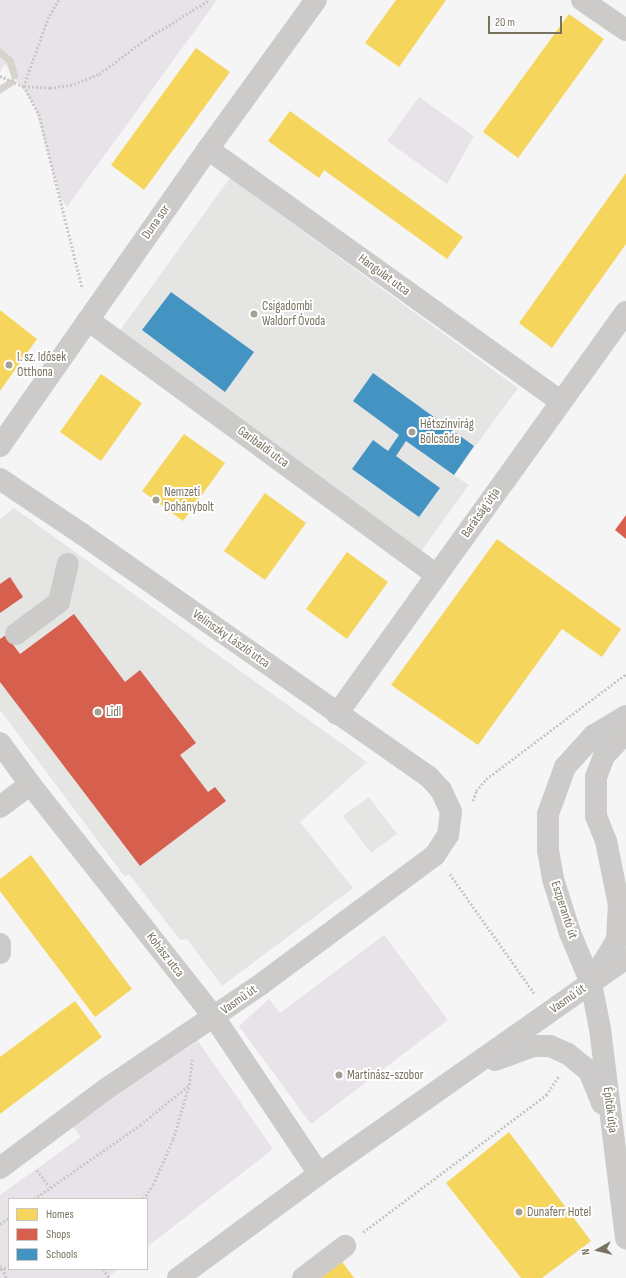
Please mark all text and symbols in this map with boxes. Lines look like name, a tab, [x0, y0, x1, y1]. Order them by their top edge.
scale bar	[490, 8, 564, 34]
text: 20 m	[495, 15, 515, 30]
street label: Duna sor	[139, 202, 173, 242]
street label: Hangulat utca	[355, 251, 413, 299]
place label: Csigadombi Waldorf Óvoda	[262, 299, 325, 330]
marker: Csigadombi Waldorf Óvoda	[249, 309, 259, 319]
place label: I. sz. Idősek Otthona	[17, 350, 66, 381]
marker: I. sz. Idősek Otthona	[4, 360, 14, 370]
place label: Hétszínvirág Bölcsőde	[420, 417, 474, 448]
street label: Garibaldi utca	[234, 423, 292, 471]
marker: Hétszínvirág Bölcsőde	[407, 427, 417, 437]
place label: Nemzeti Dohánybolt	[164, 485, 214, 516]
street label: Barátság útja	[458, 485, 504, 541]
marker: Nemzeti Dohánybolt	[151, 495, 161, 505]
street label: Velinszky László utca	[189, 607, 273, 671]
place label: Lidl	[106, 704, 121, 720]
marker: Lidl	[93, 707, 103, 717]
street label: Eszperantó út	[547, 879, 581, 941]
street label: Kohász utca	[143, 930, 187, 980]
street label: Vasmű út	[547, 981, 589, 1017]
street label: Vasmű út	[218, 982, 260, 1018]
place label: Martinász-szobor	[347, 1067, 423, 1083]
marker: Martinász-szobor	[334, 1070, 344, 1080]
street label: Építők útja	[599, 1086, 621, 1134]
legend	[8, 1198, 148, 1270]
place label: Dunaferr Hotel	[527, 1204, 591, 1220]
text: Homes	[46, 1207, 74, 1222]
marker: Dunaferr Hotel	[514, 1207, 524, 1217]
text: Shops	[46, 1227, 71, 1242]
north arrow	[578, 1230, 618, 1270]
text: Schools	[46, 1247, 78, 1262]
text: N	[579, 1248, 592, 1256]

